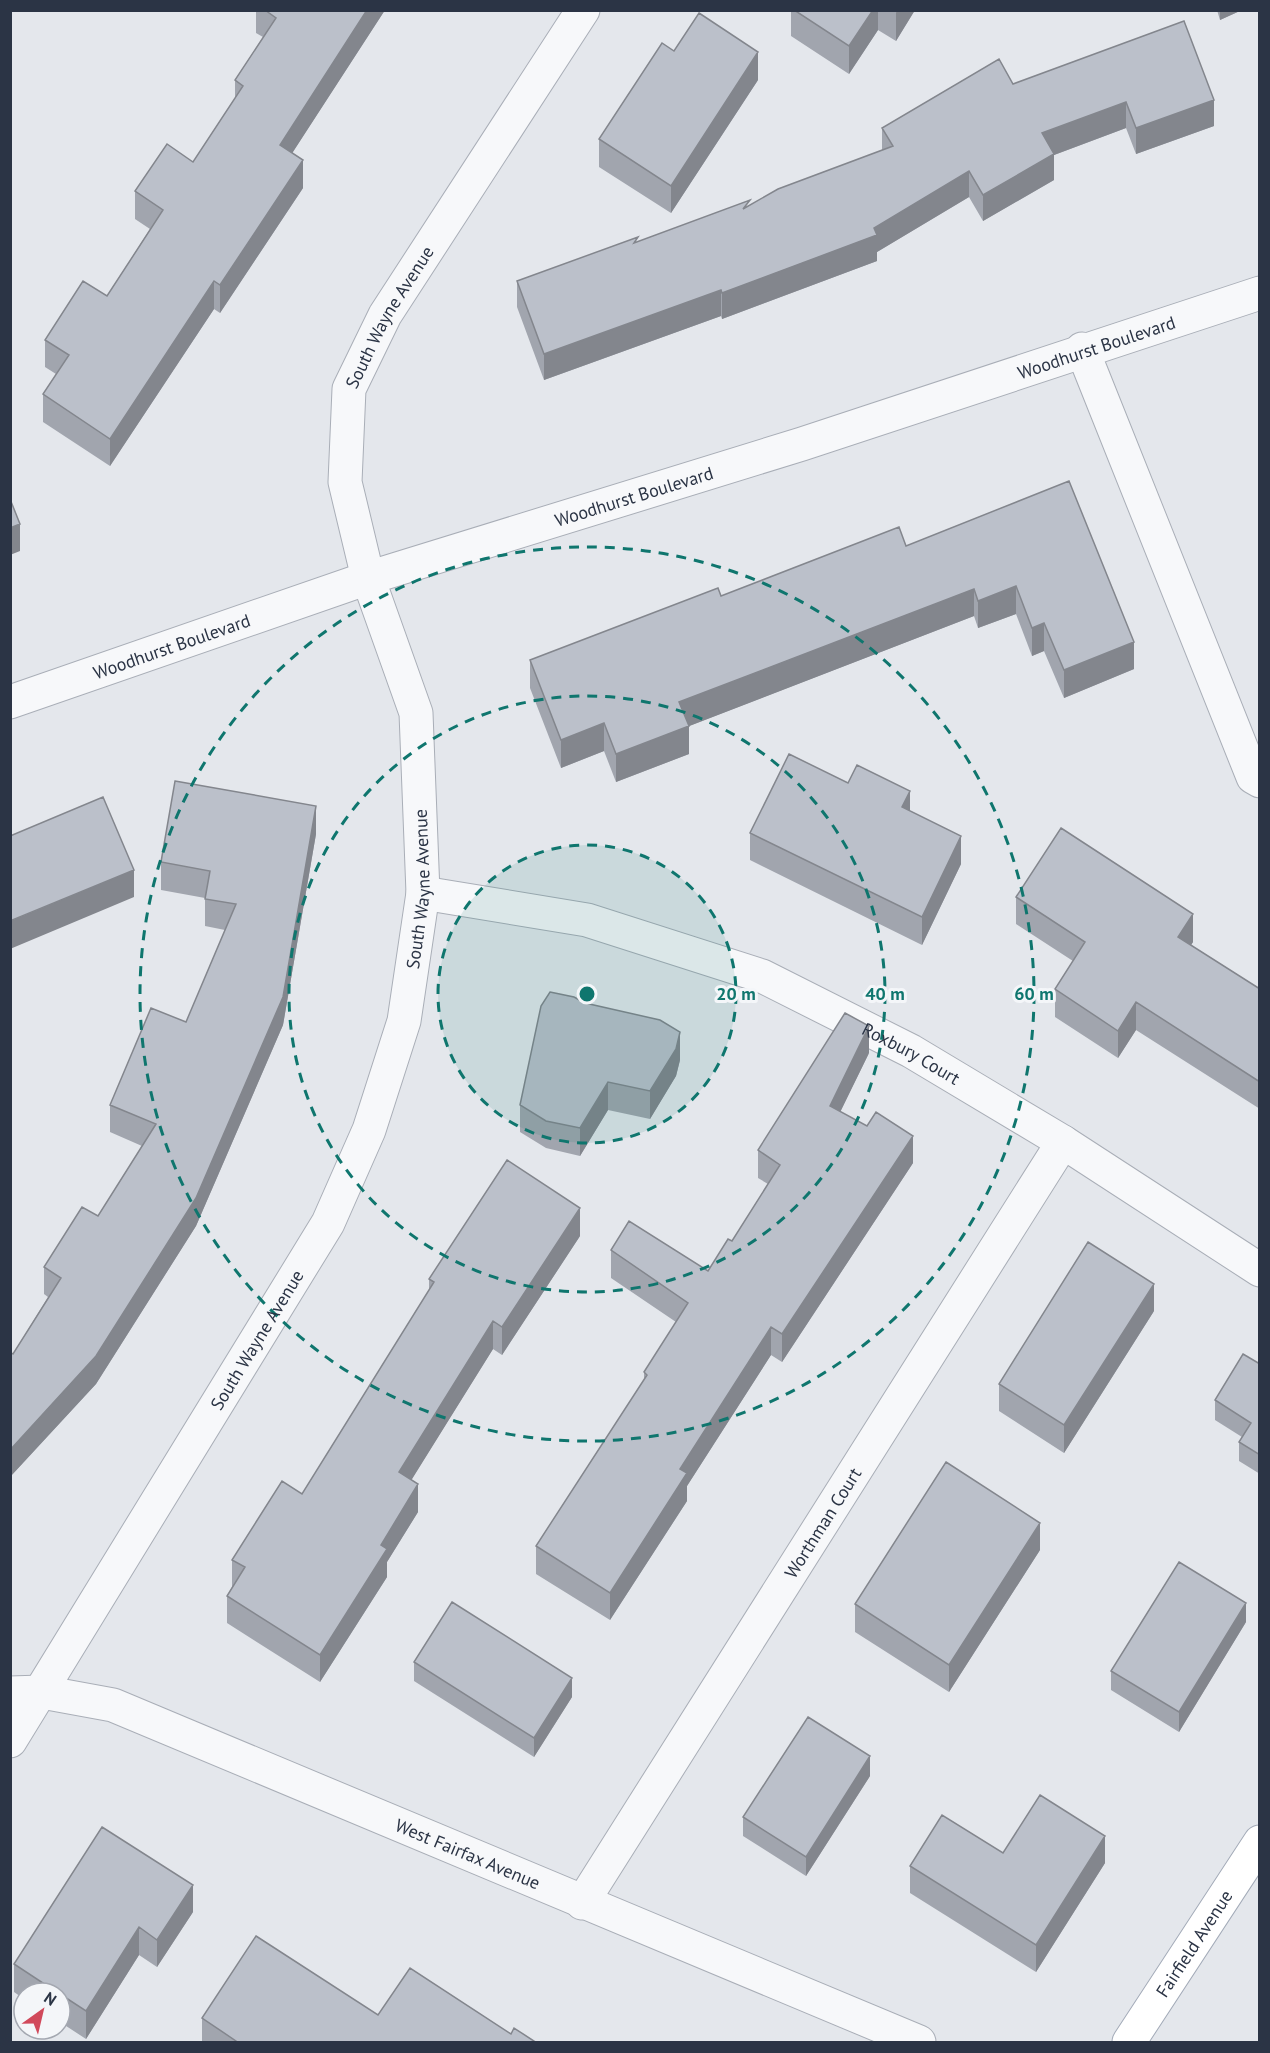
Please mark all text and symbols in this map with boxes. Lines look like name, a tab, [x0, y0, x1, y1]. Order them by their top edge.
street label: South Wayne Avenue	[340, 241, 438, 392]
street label: Woodhurst Boulevard	[1015, 310, 1178, 384]
street label: Woodhurst Boulevard	[552, 461, 716, 531]
street label: Woodhurst Boulevard	[90, 608, 253, 684]
street label: South Wayne Avenue	[400, 809, 435, 970]
text: 20 m	[716, 982, 756, 1005]
text: 40 m	[865, 982, 905, 1005]
text: 60 m	[1014, 982, 1054, 1005]
centre of rings	[577, 984, 597, 1004]
street label: Roxbury Court	[859, 1017, 964, 1089]
street label: South Wayne Avenue	[205, 1265, 308, 1414]
street label: Worthman Court	[779, 1463, 866, 1582]
street label: West Fairfax Avenue	[392, 1813, 544, 1894]
street label: Fairfield Avenue	[1150, 1885, 1237, 2001]
north arrow	[12, 1981, 72, 2041]
text: N	[40, 1987, 60, 2010]

